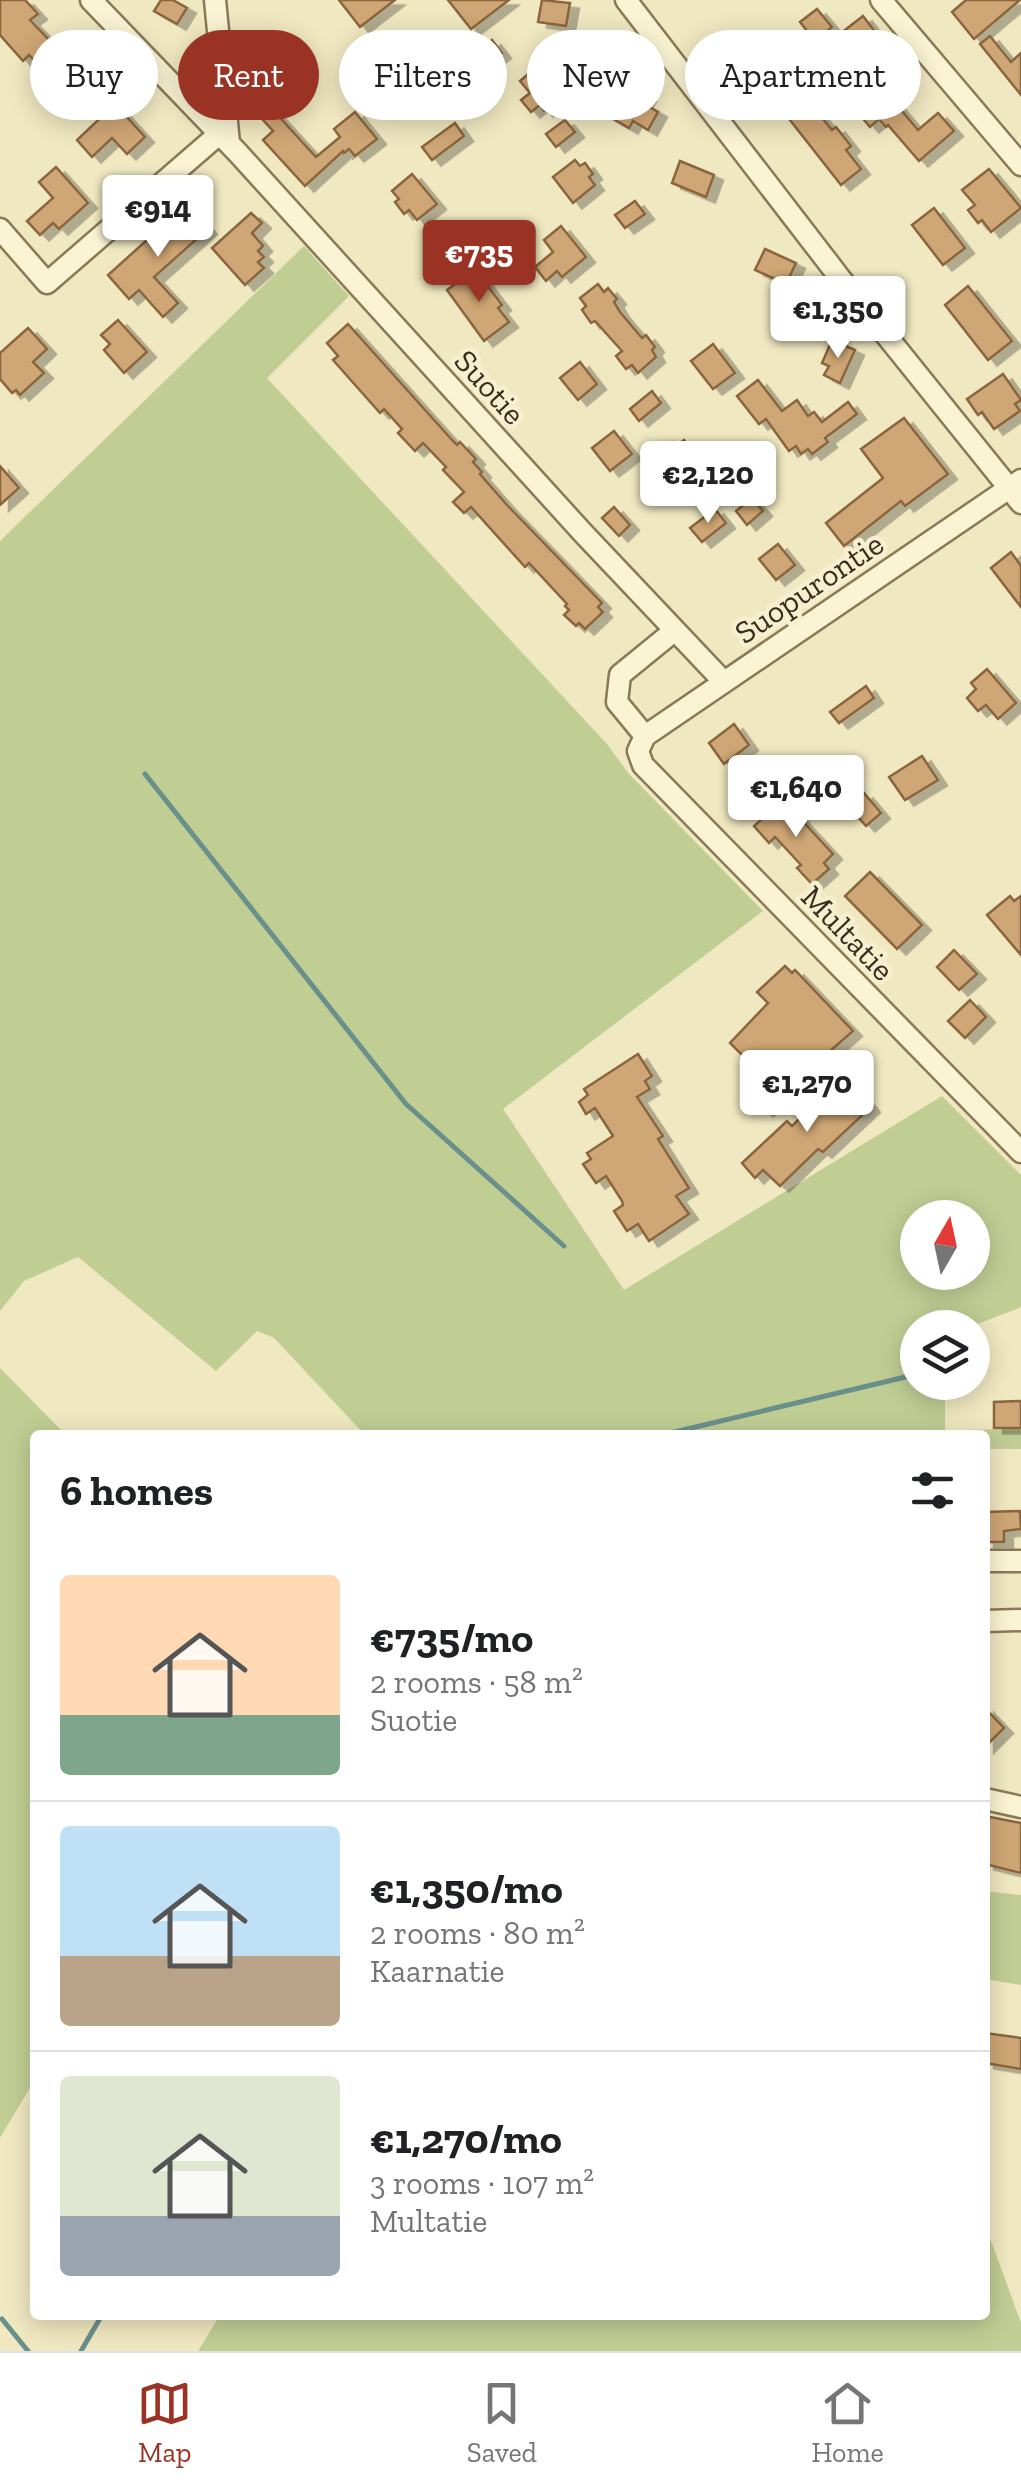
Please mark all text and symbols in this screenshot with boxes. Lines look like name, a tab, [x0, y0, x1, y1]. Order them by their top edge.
chip: Buy	[30, 30, 158, 120]
chip: Rent	[178, 30, 319, 120]
chip: Filters	[339, 30, 507, 120]
chip: New	[527, 30, 665, 120]
chip: Apartment	[685, 30, 921, 120]
pin: €914	[99, 175, 217, 260]
text: €914	[124, 188, 192, 226]
pin: €735	[420, 220, 538, 305]
text: €735	[445, 233, 513, 271]
pin: €1,350	[757, 276, 919, 361]
text: €1,350	[792, 289, 884, 327]
street label: Suotie	[447, 342, 533, 432]
pin: €2,120	[627, 441, 789, 526]
text: €2,120	[662, 454, 754, 492]
street label: Suopurontie	[727, 524, 891, 652]
pin: €1,640	[715, 755, 877, 840]
text: €1,640	[750, 768, 842, 806]
street label: Multatie	[794, 878, 902, 988]
pin: €1,270	[726, 1050, 888, 1135]
text: €1,270	[762, 1063, 852, 1101]
north arrow	[900, 1200, 990, 1290]
map controls	[900, 1200, 990, 1400]
button: layers	[900, 1310, 990, 1400]
icon: filters	[905, 1463, 960, 1518]
text: 6 homes	[60, 1465, 213, 1516]
text: €735/mo	[370, 1612, 533, 1663]
icon: home	[140, 1615, 260, 1735]
text: 2 rooms · 58 m²	[370, 1663, 583, 1701]
text: Suotie	[370, 1701, 457, 1739]
text: €1,350/mo	[370, 1863, 563, 1914]
icon: home	[140, 1866, 260, 1986]
text: 2 rooms · 80 m²	[370, 1914, 585, 1952]
text: Kaarnatie	[370, 1952, 505, 1990]
text: €1,270/mo	[370, 2113, 562, 2164]
icon: home	[140, 2116, 260, 2236]
text: 3 rooms · 107 m²	[370, 2164, 594, 2202]
text: Multatie	[370, 2202, 487, 2240]
tab: Map	[137, 2376, 192, 2469]
tab: Saved	[467, 2376, 537, 2469]
tab: Home	[812, 2376, 884, 2469]

